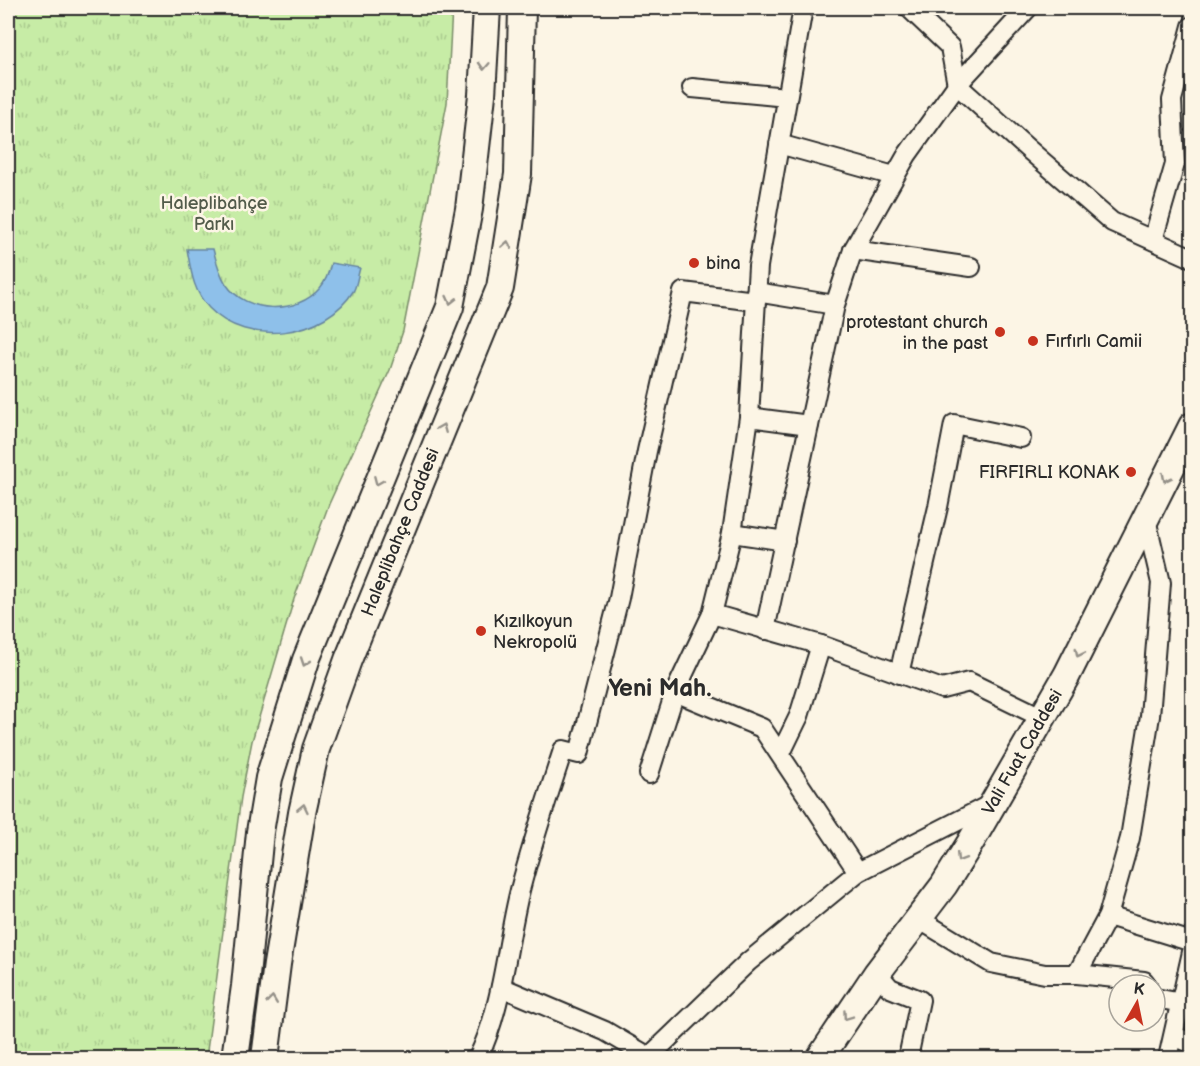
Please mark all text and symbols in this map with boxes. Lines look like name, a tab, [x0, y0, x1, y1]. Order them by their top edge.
one-way arrow	[477, 61, 490, 70]
park label: Haleplibahçe Parkı	[160, 193, 268, 235]
one-way arrow	[501, 241, 513, 250]
place label: bina	[706, 253, 741, 274]
marker: bina	[687, 256, 701, 270]
one-way arrow	[445, 295, 458, 305]
place label: protestant church in the past	[846, 312, 988, 354]
marker: protestant church in the past	[993, 325, 1007, 339]
place label: Fırfırlı Camii	[1045, 331, 1142, 352]
marker: Fırfırlı Camii	[1026, 334, 1040, 348]
one-way arrow	[435, 423, 447, 434]
street label: Haleplibahçe Caddesi	[357, 445, 444, 619]
place label: FIRFIRLI KONAK	[979, 462, 1119, 483]
marker: FIRFIRLI KONAK	[1124, 465, 1138, 479]
one-way arrow	[1162, 472, 1174, 483]
one-way arrow	[373, 475, 385, 486]
place label: Kızılkoyun Nekropolü	[493, 611, 577, 653]
marker: Kızılkoyun Nekropolü	[474, 624, 488, 638]
one-way arrow	[1074, 646, 1086, 657]
one-way arrow	[300, 656, 313, 667]
district label: Yeni Mah.	[609, 674, 711, 703]
street label: Vali Fuat Caddesi	[978, 686, 1067, 819]
one-way arrow	[296, 803, 309, 813]
one-way arrow	[956, 852, 968, 862]
north arrow	[1107, 973, 1167, 1033]
text: K	[1132, 979, 1146, 1000]
one-way arrow	[266, 996, 278, 1005]
one-way arrow	[843, 1010, 854, 1021]

